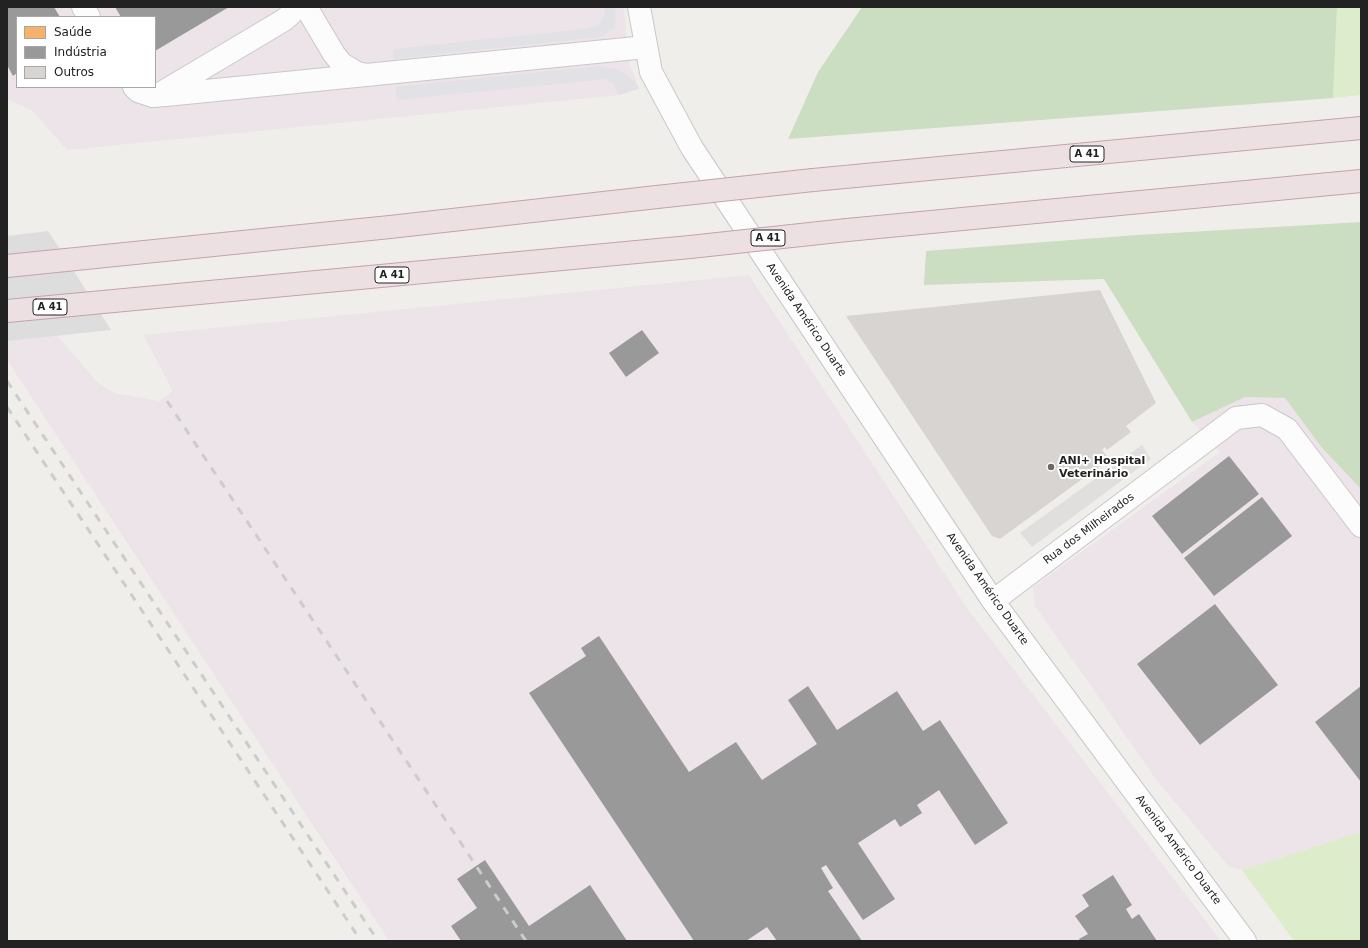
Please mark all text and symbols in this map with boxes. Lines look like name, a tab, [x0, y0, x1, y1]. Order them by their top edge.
legend	[16, 16, 156, 88]
text: Saúde	[54, 25, 92, 39]
text: Indústria	[54, 45, 107, 59]
text: Outros	[54, 65, 94, 79]
road number: A 41	[1070, 146, 1104, 162]
road number: A 41	[751, 230, 785, 246]
street label: Avenida Américo Duarte	[763, 261, 849, 379]
road number: A 41	[375, 267, 409, 283]
road number: A 41	[33, 299, 67, 315]
place label: ANI+ Hospital Veterinário	[1059, 454, 1145, 480]
marker: ANI+ Hospital Veterinário	[1046, 462, 1056, 472]
street label: Rua dos Milheirados	[1041, 491, 1137, 567]
street label: Avenida Américo Duarte	[943, 530, 1031, 648]
street label: Avenida Américo Duarte	[1132, 792, 1224, 908]

